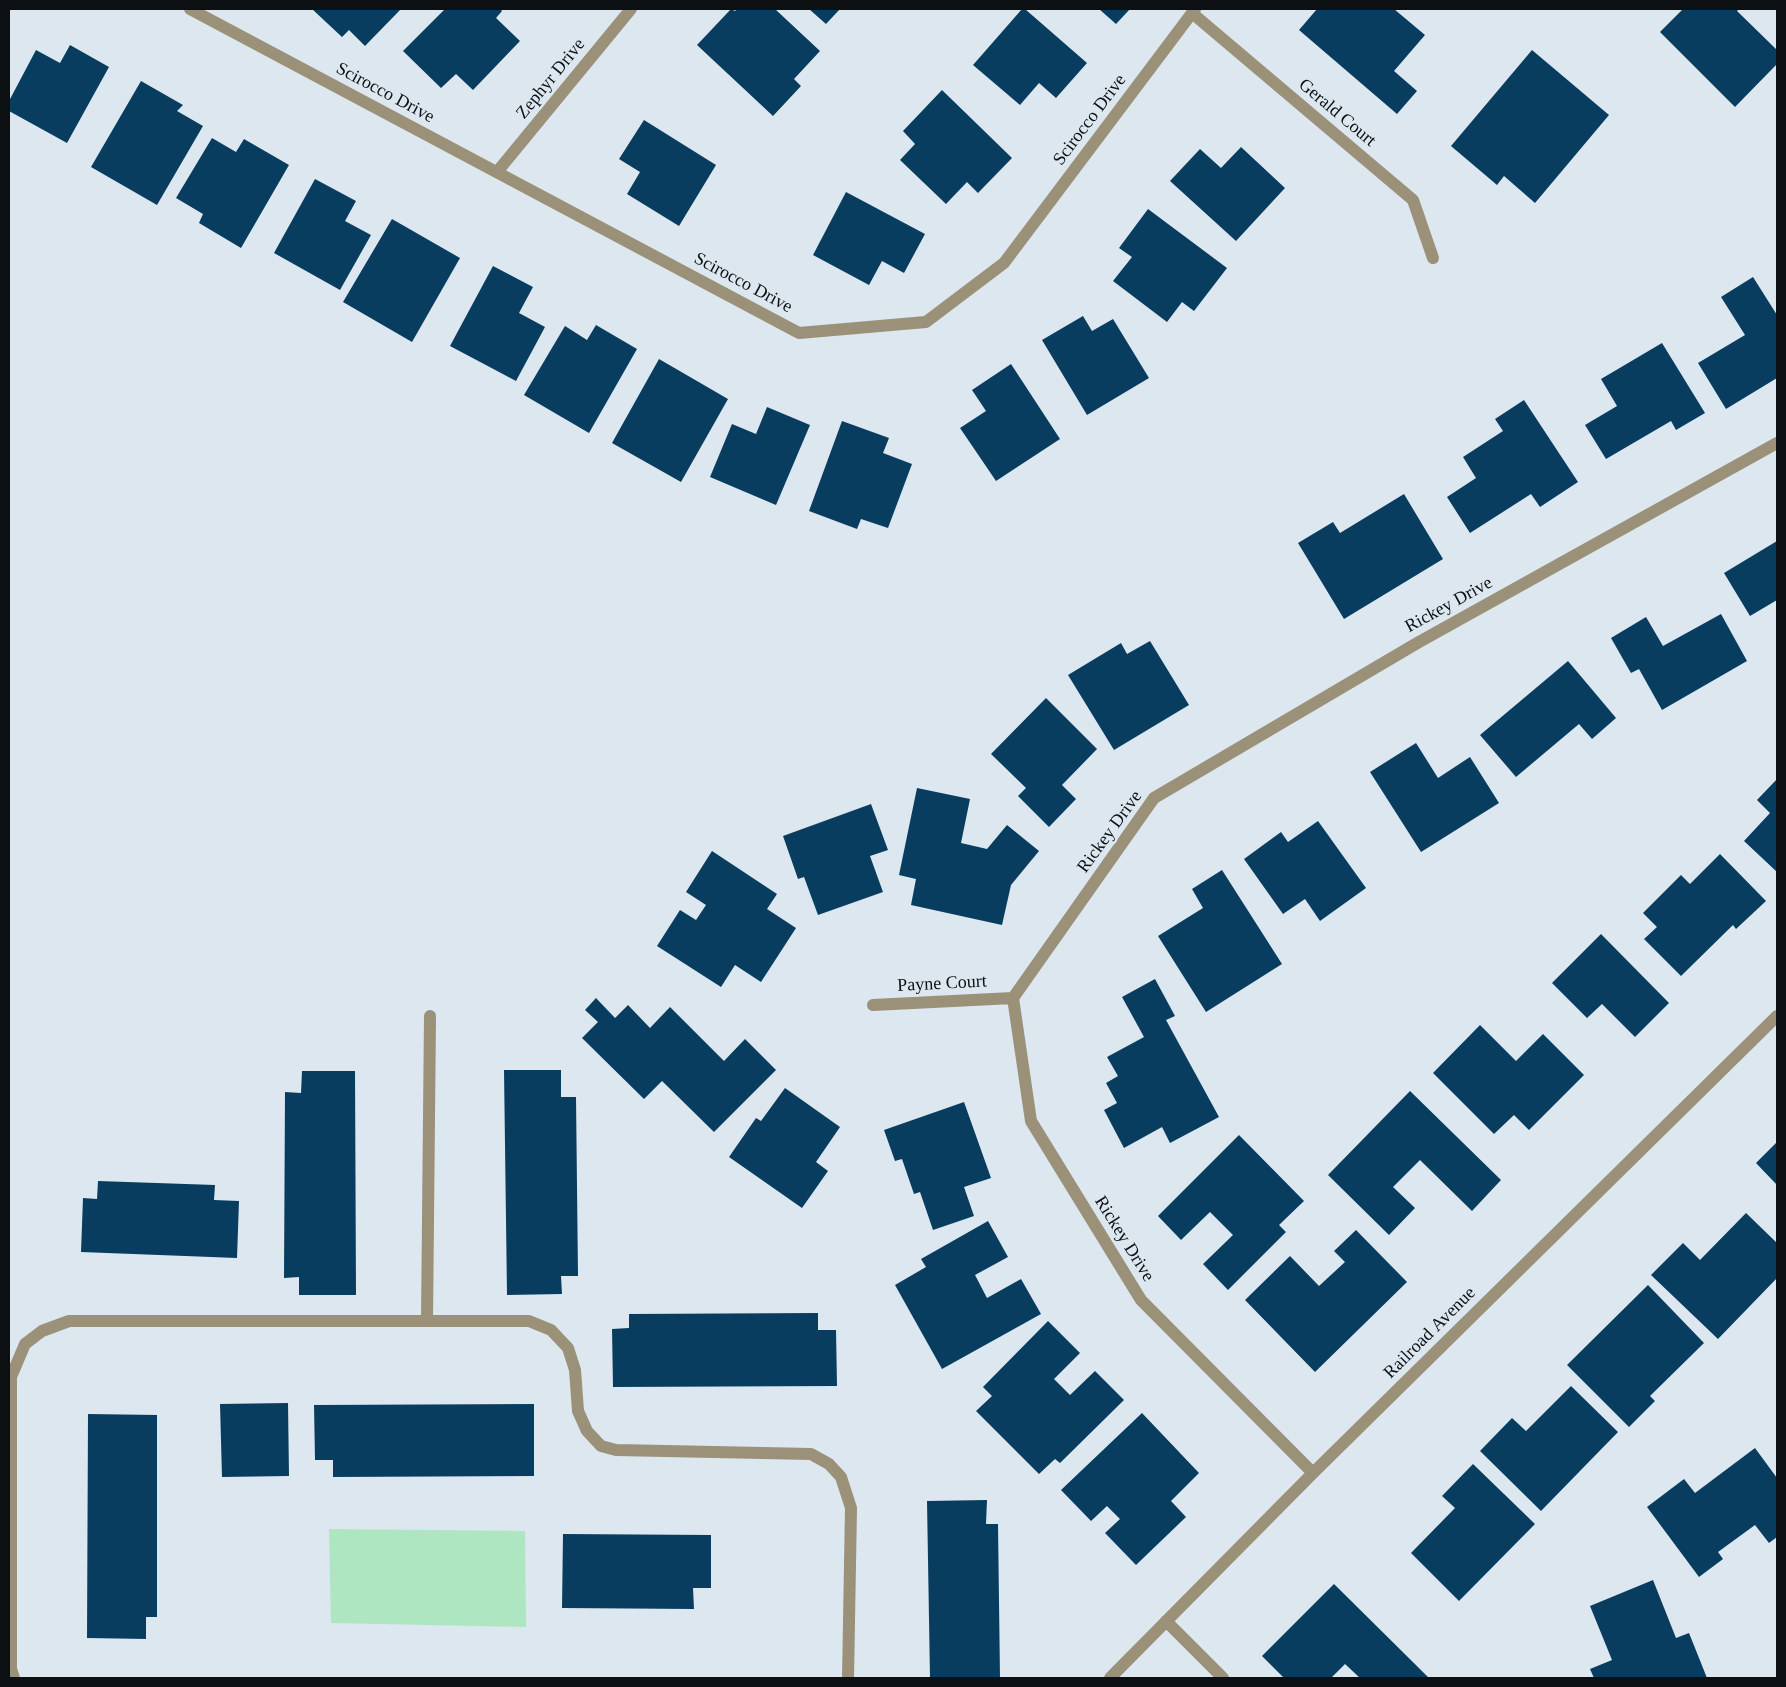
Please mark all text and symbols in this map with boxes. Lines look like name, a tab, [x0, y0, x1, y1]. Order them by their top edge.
street label: Zephyr Drive	[512, 34, 590, 124]
street label: Scirocco Drive	[332, 58, 438, 128]
street label: Scirocco Drive	[1049, 70, 1131, 170]
street label: Gerald Court	[1294, 74, 1380, 152]
street label: Scirocco Drive	[690, 248, 796, 318]
street label: Rickey Drive	[1402, 572, 1496, 638]
street label: Rickey Drive	[1073, 787, 1147, 877]
street label: Payne Court	[897, 971, 987, 997]
street label: Rickey Drive	[1089, 1192, 1159, 1286]
street label: Railroad Avenue	[1380, 1283, 1480, 1383]

